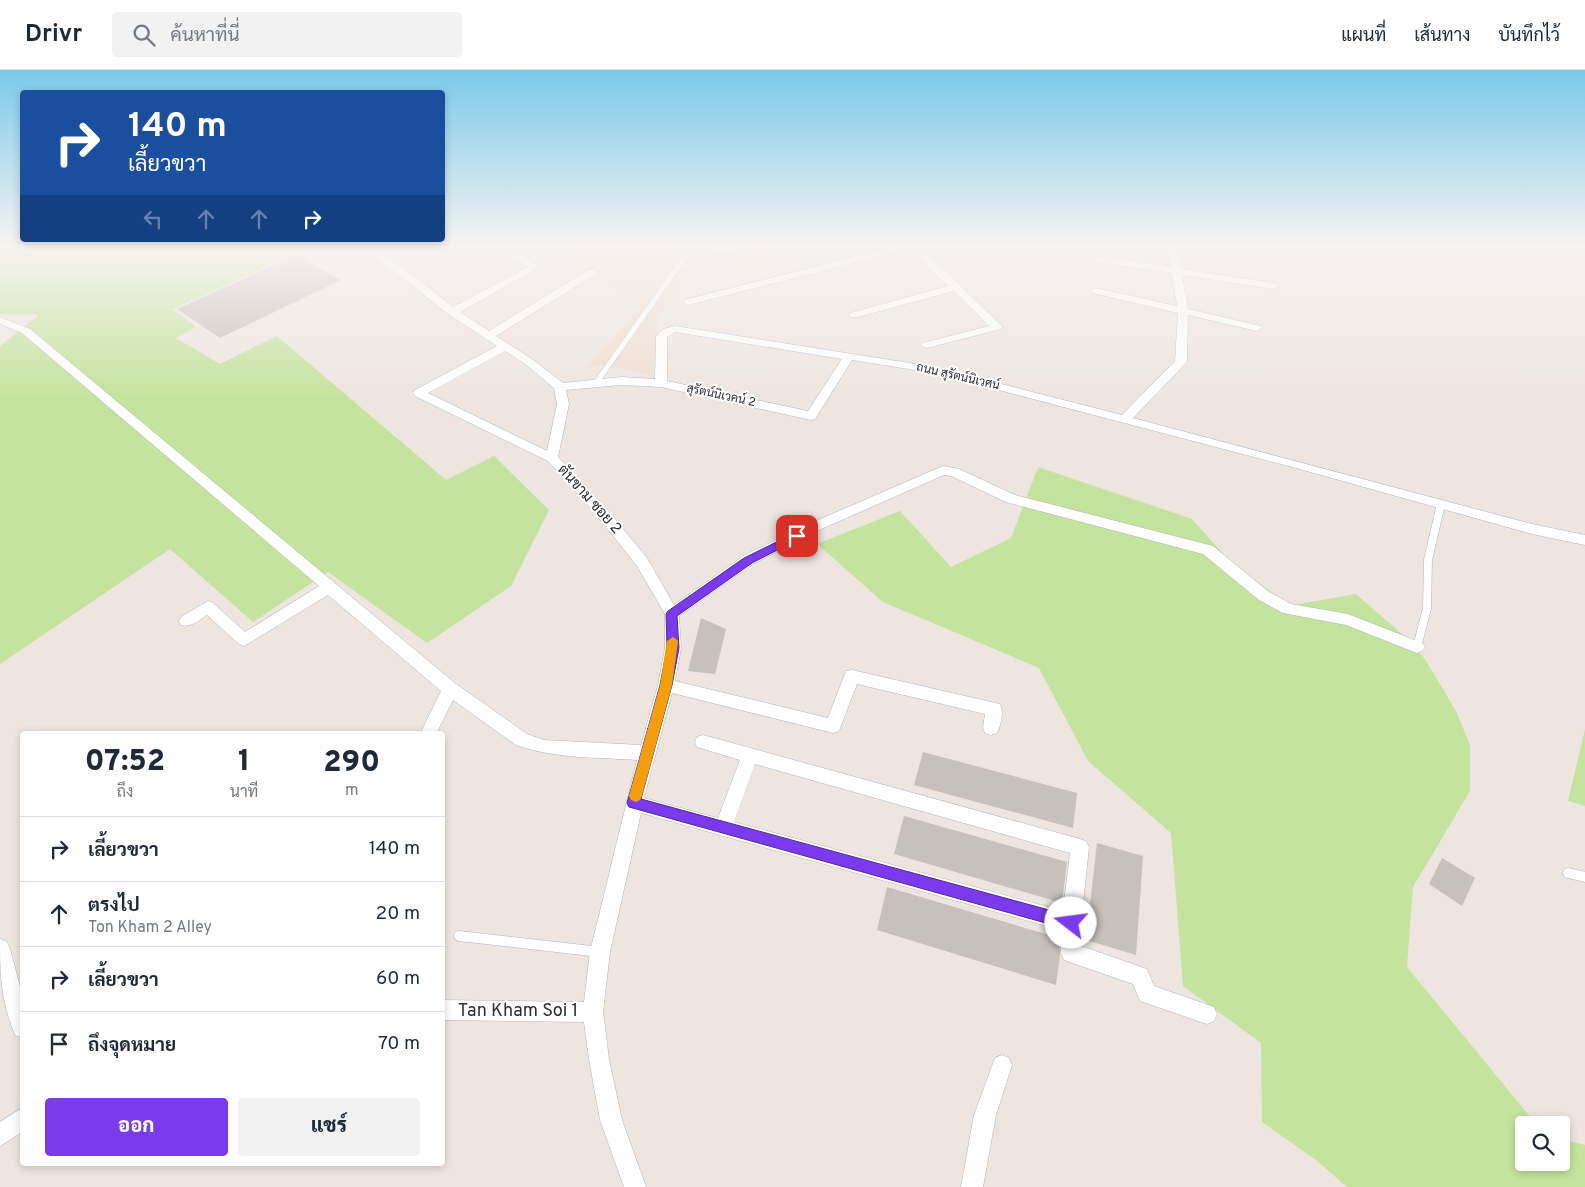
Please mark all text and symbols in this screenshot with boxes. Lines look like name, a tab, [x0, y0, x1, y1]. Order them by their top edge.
search box	[112, 12, 462, 57]
text: Drivr	[25, 20, 82, 50]
icon: search	[130, 21, 158, 49]
text: ค้นหาที่นี่	[170, 24, 240, 48]
text: แผนที่	[1341, 25, 1386, 48]
text: เส้นทาง	[1414, 25, 1470, 48]
text: บันทึกไว้	[1498, 25, 1560, 48]
text: 140 m	[128, 105, 227, 149]
icon: right	[45, 110, 110, 175]
text: เลี้ยวขวา	[128, 152, 206, 179]
icon: left	[139, 205, 167, 233]
icon: ahead	[192, 205, 220, 233]
icon: ahead	[245, 205, 273, 233]
icon: right	[298, 205, 326, 233]
street label: ถนน สุรัตน์นิเวศน์	[915, 359, 1002, 394]
street label: สุรัตน์นิเวคน์ 2	[685, 380, 757, 411]
street label: ตันขาม ซอย 2	[553, 461, 626, 539]
pin	[776, 515, 818, 557]
icon: arrive	[783, 522, 811, 550]
text: 07:52	[85, 744, 165, 781]
text: 1	[238, 744, 250, 781]
text: 290	[323, 745, 380, 782]
text: m	[345, 781, 358, 801]
text: ถึง	[117, 783, 133, 803]
text: นาที	[230, 783, 258, 803]
icon: right	[45, 835, 73, 863]
text: 140 m	[369, 837, 420, 861]
text: เลี้ยวขวา	[88, 839, 159, 863]
text: ตรงไป	[88, 894, 140, 918]
position arrow	[1044, 896, 1096, 948]
icon: ahead	[45, 900, 73, 928]
text: 20 m	[376, 902, 420, 926]
text: Ton Kham 2 Alley	[88, 918, 212, 938]
icon: right	[45, 965, 73, 993]
text: 60 m	[376, 967, 420, 991]
text: เลี้ยวขวา	[88, 969, 159, 993]
street label: Tan Kham Soi 1	[458, 1000, 578, 1023]
icon: arrive	[45, 1030, 73, 1058]
text: 70 m	[378, 1032, 420, 1056]
text: ถึงจุดหมาย	[88, 1034, 176, 1058]
button: ออก	[45, 1098, 228, 1156]
button: แชร์	[238, 1098, 420, 1156]
map controls	[1515, 1116, 1570, 1171]
button: search	[1515, 1116, 1570, 1171]

